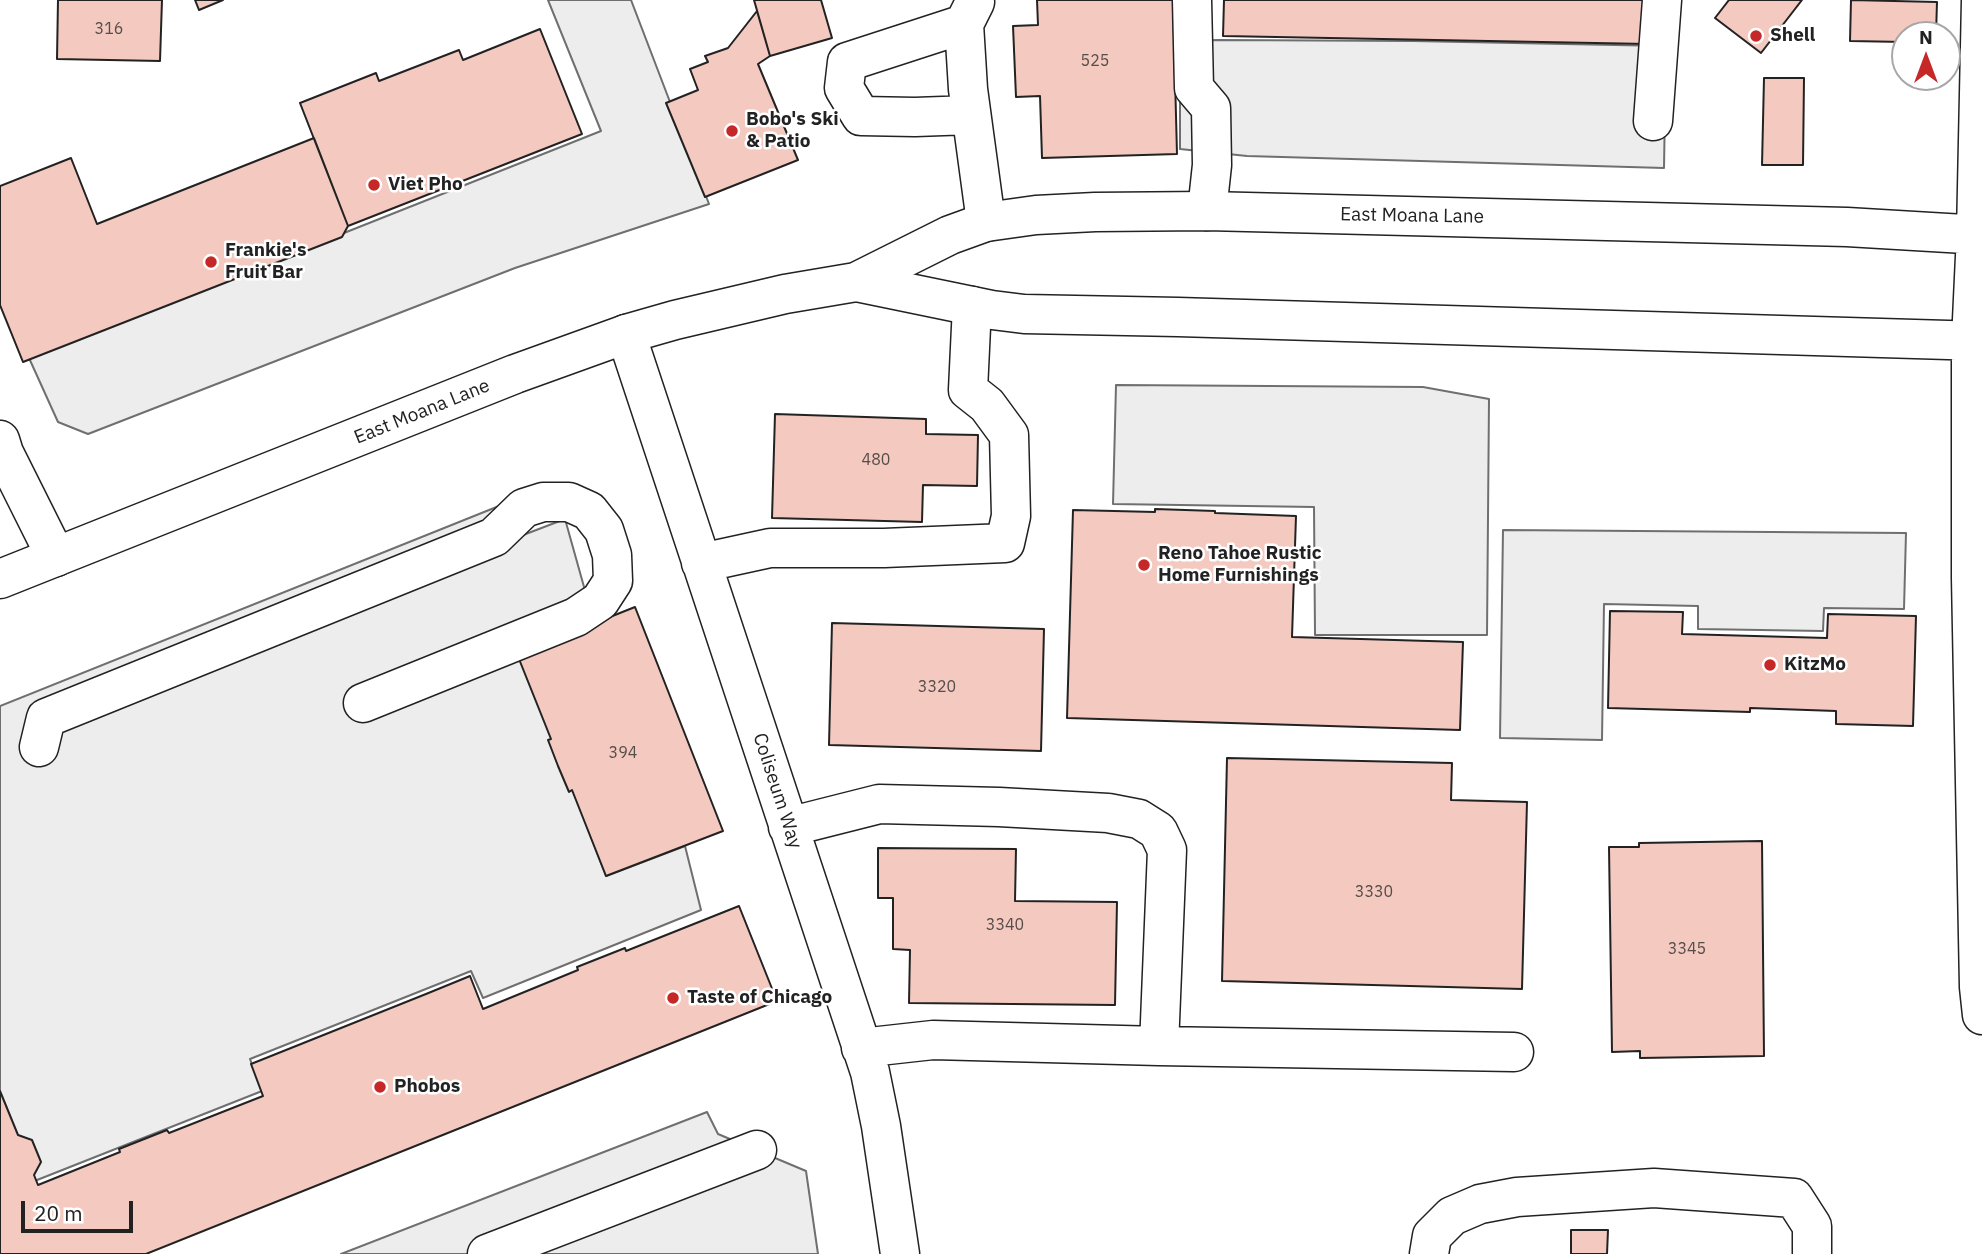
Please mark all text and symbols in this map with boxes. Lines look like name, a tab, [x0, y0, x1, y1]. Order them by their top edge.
house number: 316	[95, 19, 123, 39]
north arrow	[1891, 21, 1961, 91]
place label: Shell	[1770, 25, 1815, 47]
text: N	[1919, 25, 1933, 49]
marker: Shell	[1748, 28, 1764, 44]
house number: 525	[1081, 51, 1109, 71]
place label: Bobo's Ski & Patio	[746, 109, 839, 153]
marker: Bobo's Ski & Patio	[724, 123, 740, 139]
place label: Viet Pho	[388, 174, 463, 196]
marker: Viet Pho	[366, 177, 382, 193]
street label: East Moana Lane	[1340, 203, 1484, 229]
place label: Frankie's Fruit Bar	[225, 240, 306, 284]
marker: Frankie's Fruit Bar	[203, 254, 219, 270]
street label: East Moana Lane	[351, 374, 493, 450]
house number: 480	[862, 450, 890, 470]
place label: Reno Tahoe Rustic Home Furnishings	[1158, 543, 1322, 587]
marker: Reno Tahoe Rustic Home Furnishings	[1136, 557, 1152, 573]
place label: KitzMo	[1784, 654, 1846, 676]
marker: KitzMo	[1762, 657, 1778, 673]
house number: 3320	[918, 677, 956, 697]
street label: Coliseum Way	[748, 730, 806, 852]
house number: 394	[609, 743, 637, 763]
house number: 3330	[1355, 882, 1393, 902]
house number: 3340	[986, 915, 1024, 935]
house number: 3345	[1668, 939, 1706, 959]
place label: Taste of Chicago	[687, 987, 832, 1009]
marker: Taste of Chicago	[665, 990, 681, 1006]
place label: Phobos	[394, 1076, 460, 1098]
marker: Phobos	[372, 1079, 388, 1095]
scale bar	[24, 1188, 136, 1232]
text: 20 m	[34, 1199, 83, 1227]

